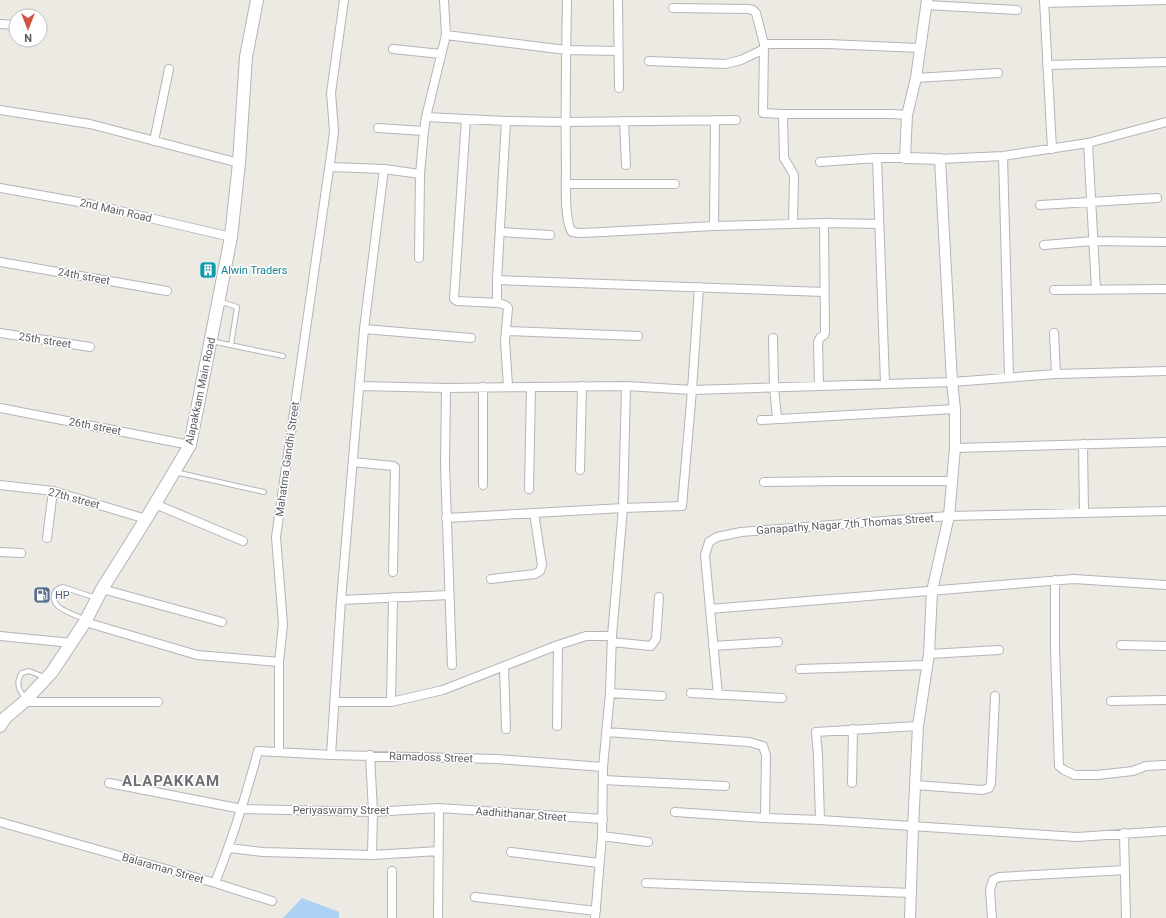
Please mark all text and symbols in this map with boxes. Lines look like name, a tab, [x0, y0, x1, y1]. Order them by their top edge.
north arrow	[8, 8, 48, 48]
text: N	[24, 31, 32, 44]
street label: 2nd Main Road	[79, 196, 153, 225]
building icon: Alwin Traders	[198, 260, 218, 280]
place label: Alwin Traders	[221, 264, 288, 277]
street label: 24th street	[57, 265, 111, 288]
street label: 25th street	[18, 330, 72, 351]
street label: Alapakkam Main Road	[183, 336, 218, 446]
street label: Mahatma Gandhi Street	[273, 400, 302, 517]
street label: 26th street	[68, 415, 123, 438]
street label: 27th street	[47, 485, 101, 512]
street label: Ganapathy Nagar 7th Thomas Street	[756, 512, 935, 537]
fuel station icon: HP	[32, 585, 52, 605]
place label: HP	[55, 589, 70, 602]
street label: Ramadoss Street	[389, 750, 474, 765]
district label: ALAPAKKAM	[122, 772, 220, 790]
street label: Periyaswamy Street	[293, 804, 390, 817]
street label: Aadhithanar Street	[475, 805, 567, 824]
street label: Balaraman Street	[120, 851, 206, 886]

